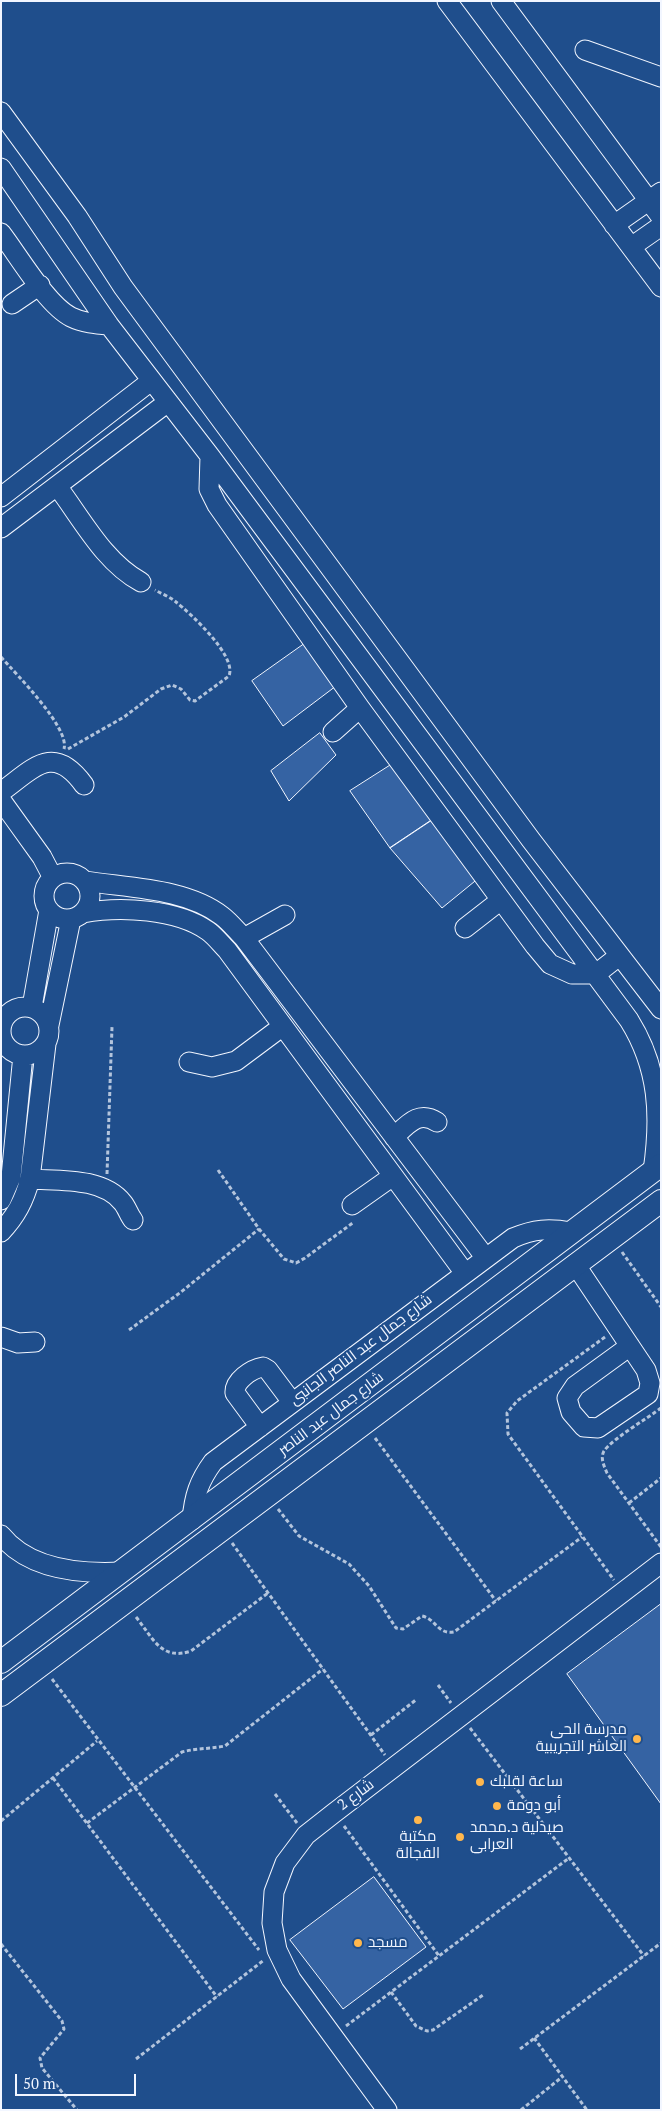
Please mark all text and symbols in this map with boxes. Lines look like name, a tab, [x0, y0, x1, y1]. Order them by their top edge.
street label: شارع جمال عبد الناصر الجانبى	[286, 1291, 436, 1409]
street label: شارع جمال عبد الناصر	[275, 1368, 387, 1460]
place label: مدرسة الحى العاشر التجريبية	[536, 1721, 627, 1756]
marker: مدرسة الحى العاشر التجريبية	[631, 1733, 643, 1745]
place label: ساعة لقلبك	[490, 1773, 563, 1791]
street label: شارع 2	[334, 1776, 378, 1814]
marker: ساعة لقلبك	[474, 1776, 486, 1788]
place label: أبو دومة	[507, 1797, 561, 1815]
marker: أبو دومة	[491, 1800, 503, 1812]
marker: مكتبة الفجالة	[412, 1814, 424, 1826]
place label: صيدلية د.محمد العرابى	[470, 1819, 564, 1854]
place label: مكتبة الفجالة	[396, 1828, 440, 1863]
marker: صيدلية د.محمد العرابى	[454, 1831, 466, 1843]
place label: مسجد	[368, 1934, 408, 1952]
marker: مسجد	[352, 1937, 364, 1949]
scale bar	[18, 2064, 139, 2096]
text: 50 m	[23, 2073, 56, 2093]

